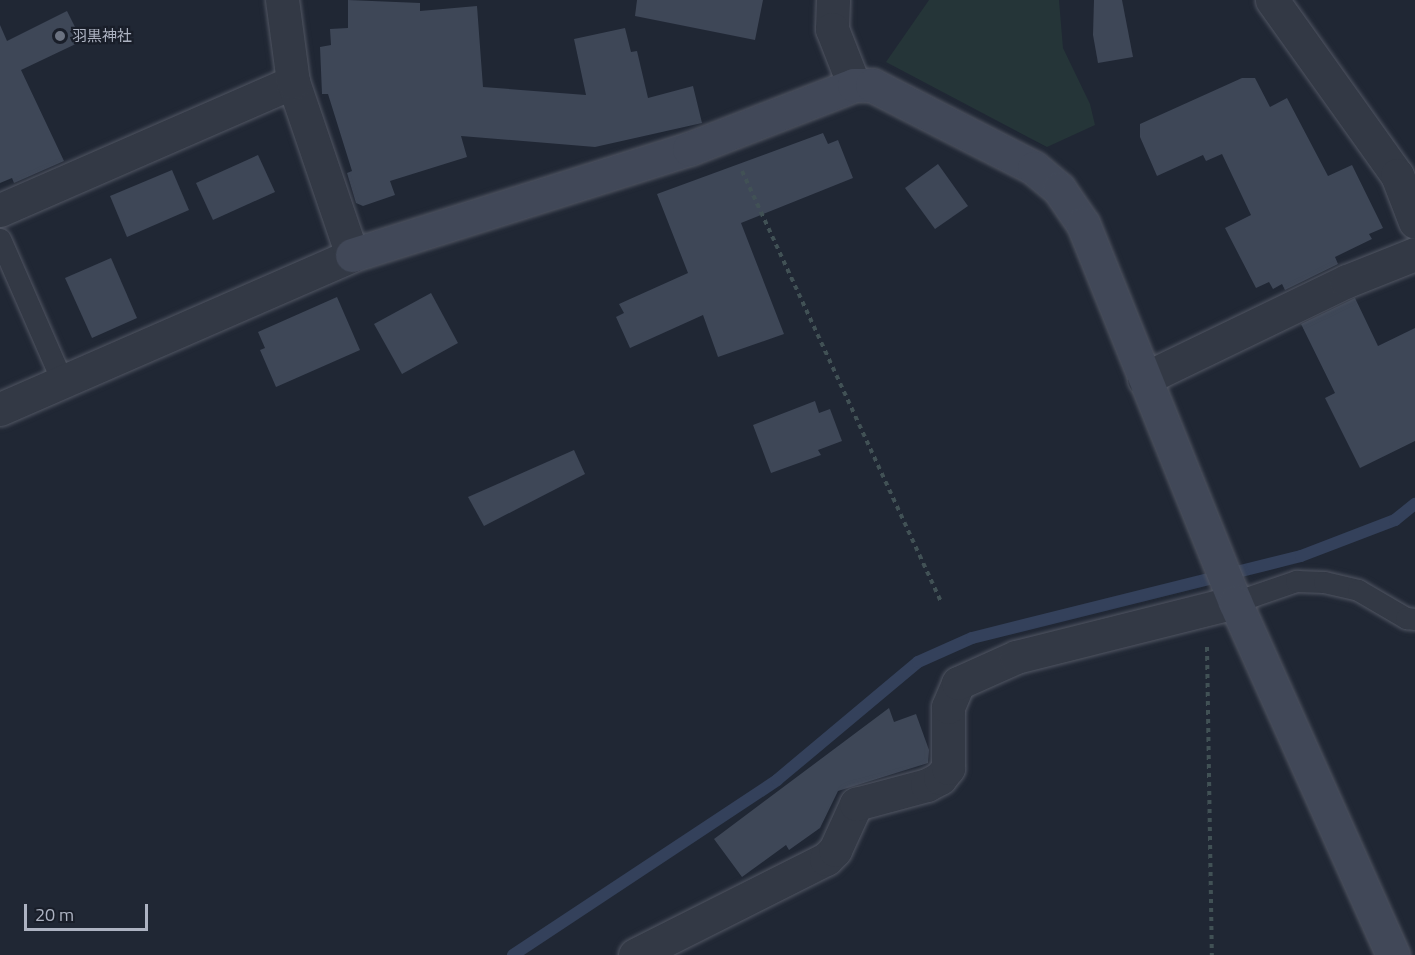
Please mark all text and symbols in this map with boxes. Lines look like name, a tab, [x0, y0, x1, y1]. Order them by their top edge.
place label: 羽黒神社	[72, 27, 132, 45]
marker: 羽黒神社	[53, 29, 67, 43]
scale bar	[27, 892, 152, 930]
text: 20 m	[35, 901, 74, 928]

